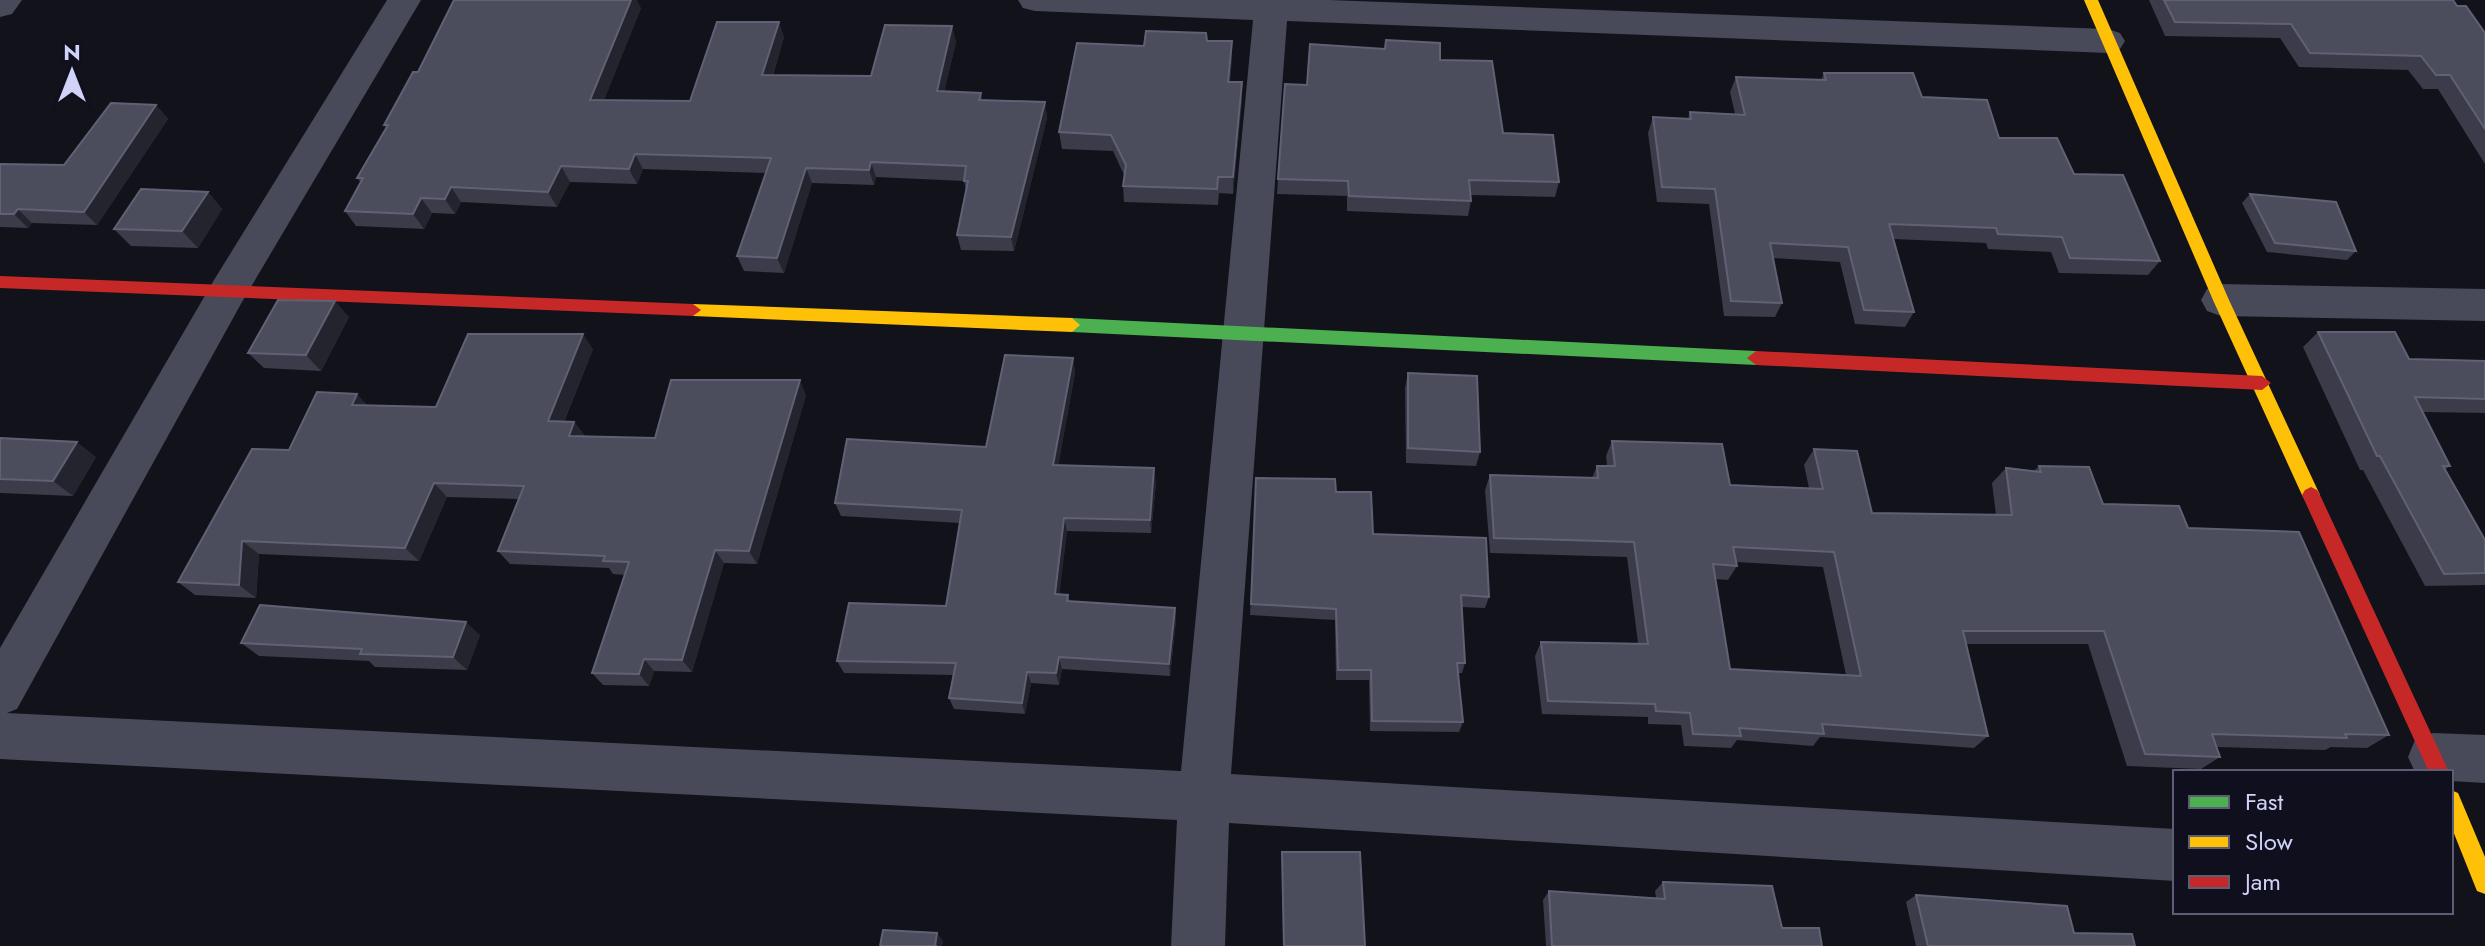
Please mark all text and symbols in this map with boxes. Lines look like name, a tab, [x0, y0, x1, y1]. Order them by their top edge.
north arrow	[32, 32, 112, 112]
text: N	[63, 36, 81, 68]
legend	[2173, 770, 2453, 914]
text: Fast	[2245, 784, 2283, 819]
text: Slow	[2245, 824, 2293, 859]
text: Jam	[2242, 864, 2281, 899]

